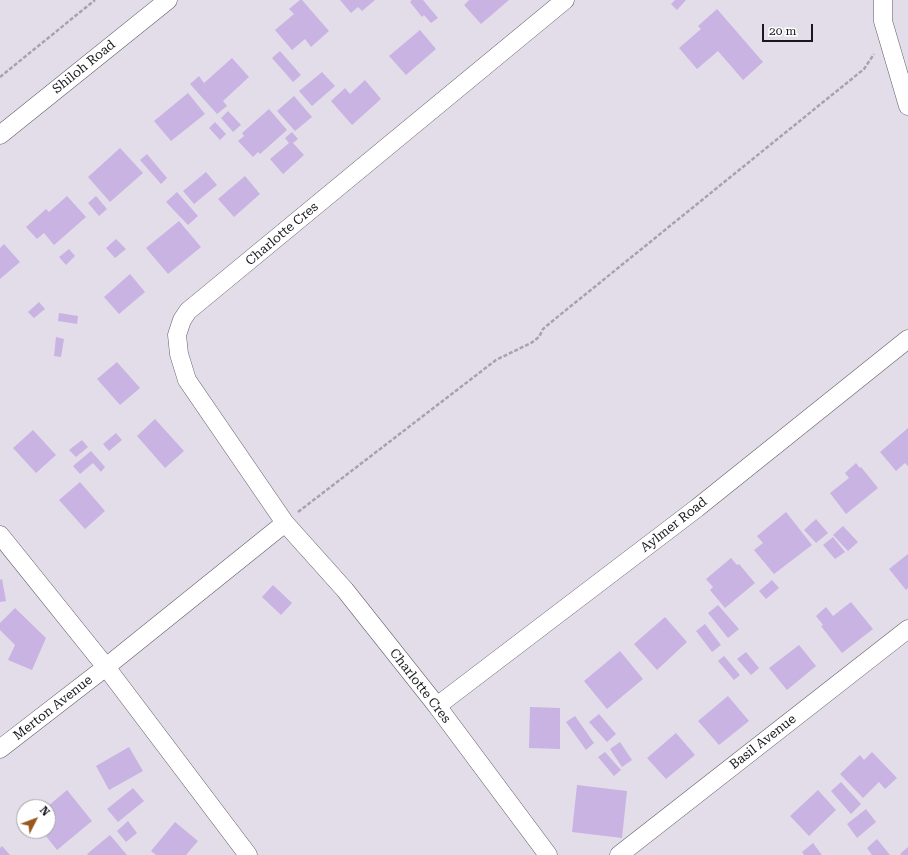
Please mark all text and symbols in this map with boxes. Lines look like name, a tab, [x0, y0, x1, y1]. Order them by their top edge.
scale bar	[764, 16, 815, 42]
text: 20 m	[769, 24, 796, 38]
street label: Shiloh Road	[49, 37, 119, 97]
street label: Charlotte Cres	[242, 199, 322, 269]
street label: Aylmer Road	[638, 494, 710, 556]
street label: Charlotte Cres	[386, 646, 454, 726]
street label: Merton Avenue	[10, 672, 96, 744]
street label: Basil Avenue	[727, 711, 799, 773]
north arrow	[16, 799, 56, 839]
text: N	[37, 804, 52, 819]

